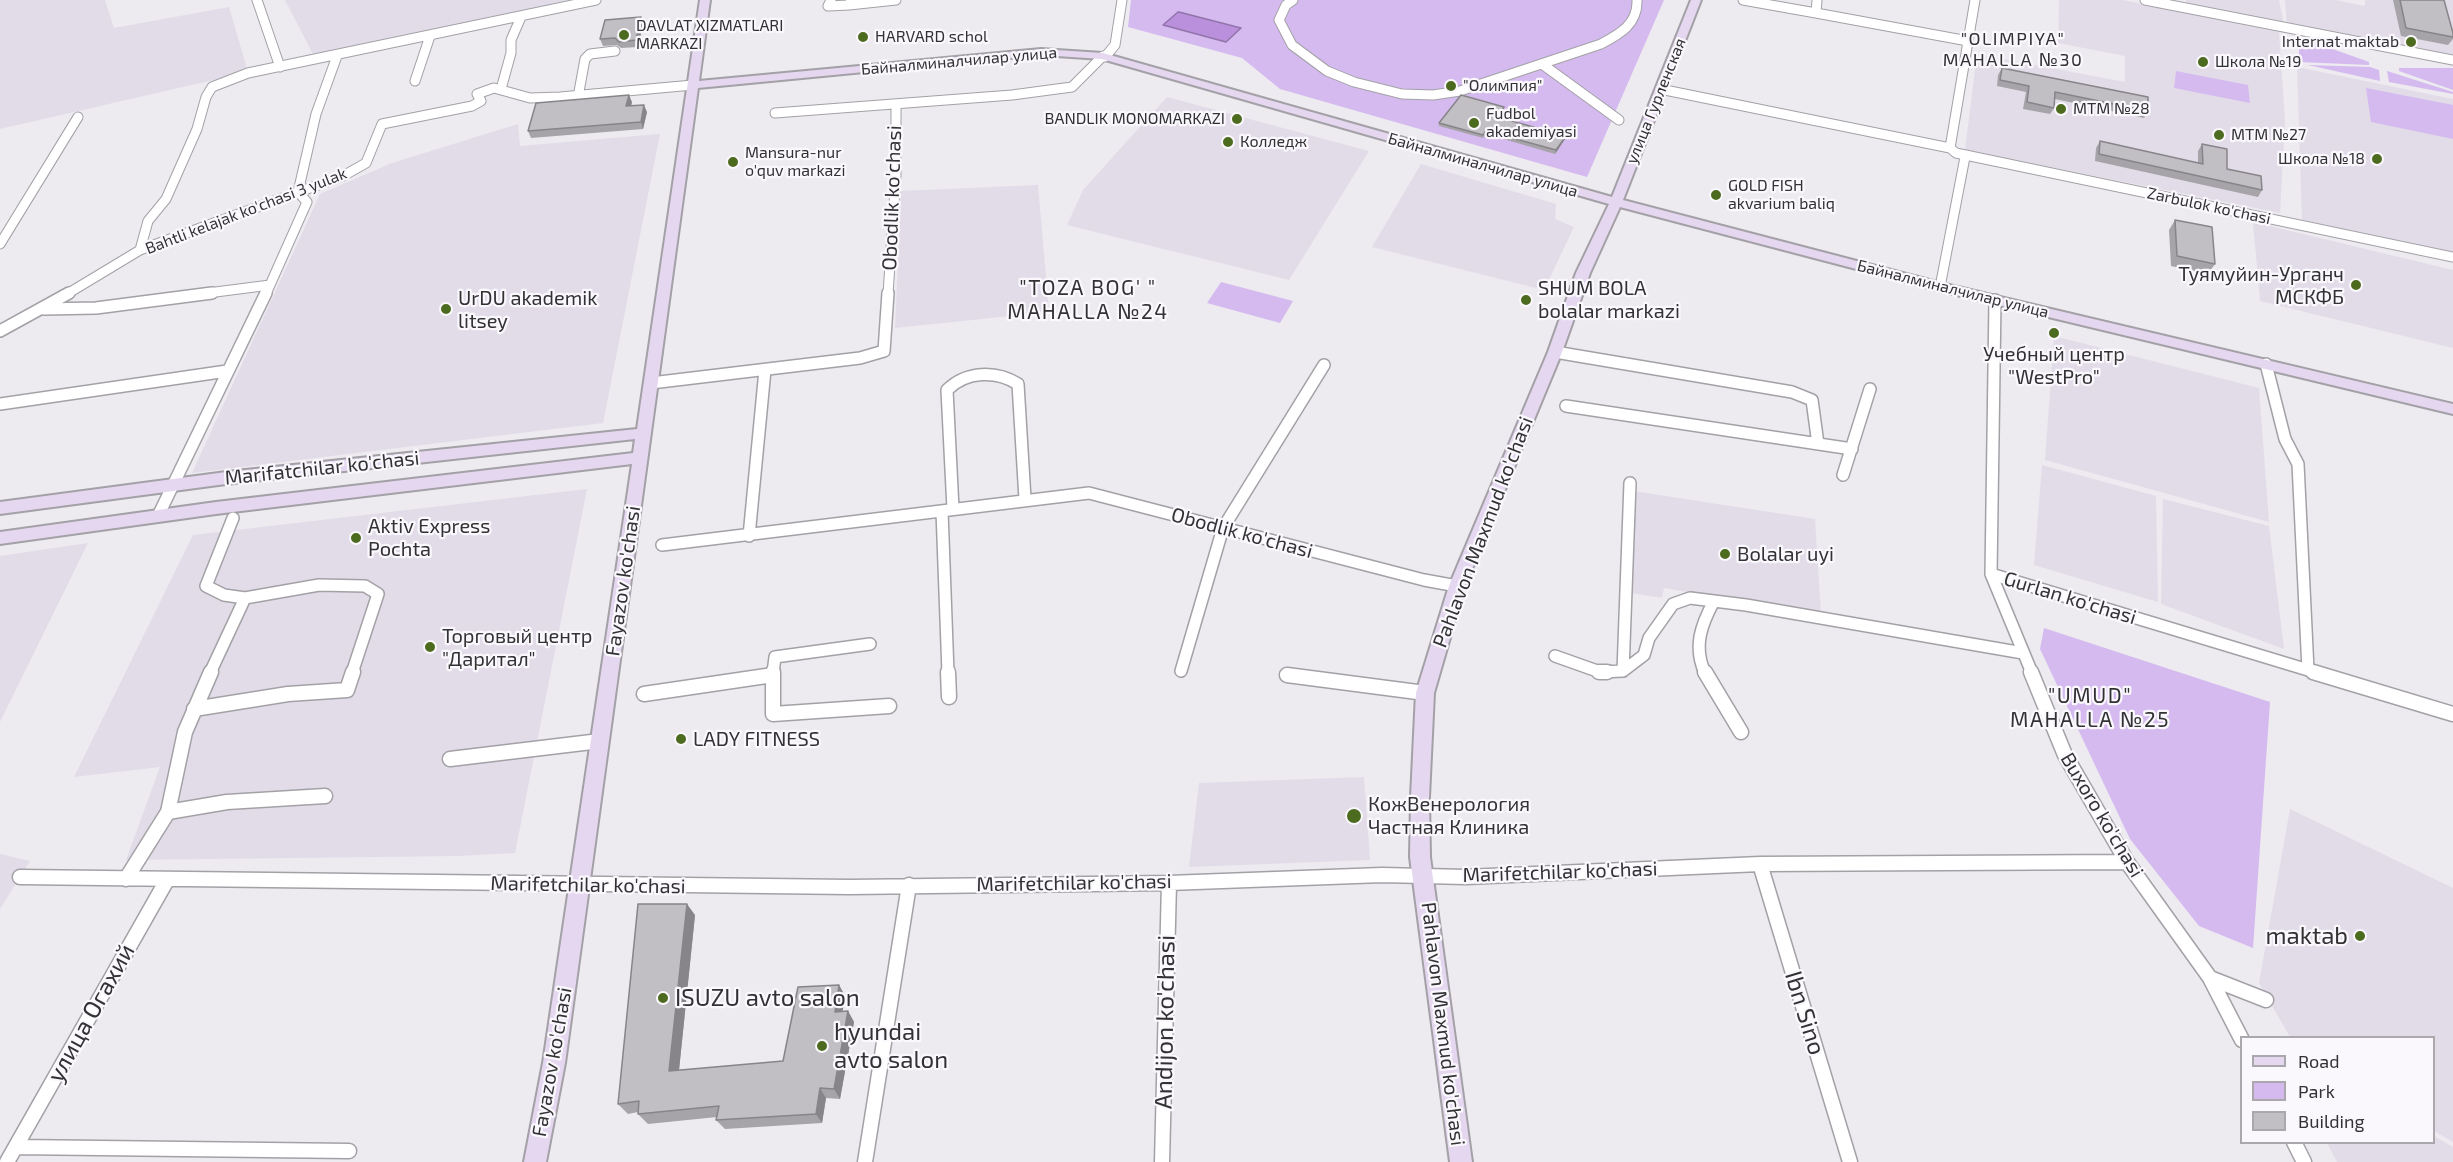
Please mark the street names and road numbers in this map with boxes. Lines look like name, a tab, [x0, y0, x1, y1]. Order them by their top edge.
street label: улица Гурленская	[1622, 35, 1690, 167]
street label: Байналминалчилар улица	[860, 43, 1058, 79]
street label: Obodlik ko'chasi	[877, 125, 907, 271]
street label: Байналминалчилар улица	[1386, 129, 1580, 201]
street label: Bahtli kelajak ko'chasi 3 yulak	[143, 164, 349, 258]
street label: Zarbulok ko'chasi	[2145, 184, 2273, 228]
street label: Байналминалчилар улица	[1855, 256, 2051, 322]
street label: Pahlavon Maxmud ko'chasi	[1428, 413, 1538, 651]
street label: Marifatchilar ko'chasi	[223, 446, 421, 490]
street label: Obodlik ko'chasi	[1169, 503, 1315, 563]
street label: Fayazov ko'chasi	[601, 504, 645, 658]
street label: Gurlan ko'chasi	[2001, 566, 2139, 630]
street label: Buxoro ko'chasi	[2055, 748, 2149, 882]
street label: Marifetchilar ko'chasi	[1462, 857, 1658, 887]
street label: Marifetchilar ko'chasi	[976, 869, 1172, 897]
street label: Marifetchilar ko'chasi	[490, 871, 686, 899]
street label: Pahlavon Maxmud ko'chasi	[1416, 901, 1470, 1147]
street label: Andijon ko'chasi	[1149, 935, 1181, 1109]
street label: улица Огахий	[41, 939, 141, 1087]
street label: Ibn Sino	[1779, 968, 1831, 1058]
street label: Fayazov ko'chasi	[527, 985, 577, 1139]

